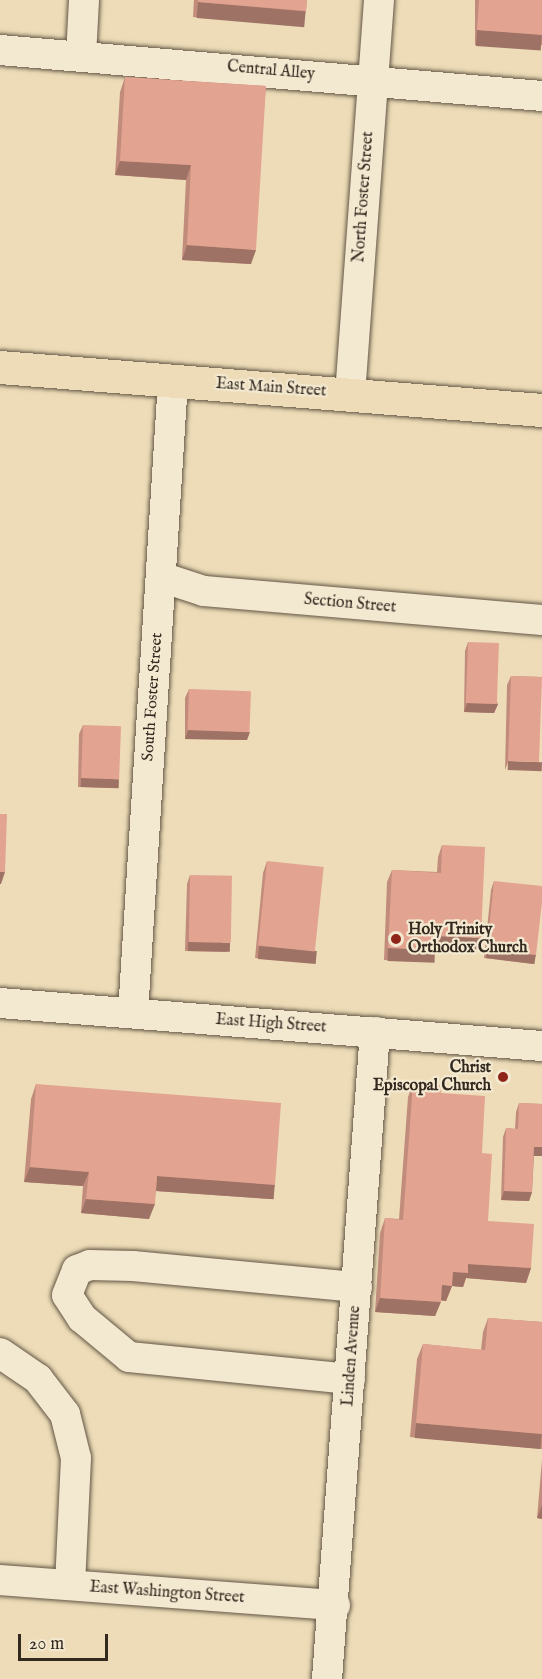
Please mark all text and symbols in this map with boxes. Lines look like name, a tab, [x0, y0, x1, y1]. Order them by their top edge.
street label: Central Alley	[226, 58, 316, 84]
street label: North Foster Street	[350, 131, 378, 263]
street label: East Main Street	[215, 375, 327, 401]
street label: Section Street	[303, 590, 397, 618]
street label: South Foster Street	[139, 632, 167, 762]
place label: Holy Trinity Orthodox Church	[408, 920, 527, 958]
marker: Holy Trinity Orthodox Church	[389, 932, 403, 946]
street label: East High Street	[215, 1011, 327, 1037]
place label: Christ Episcopal Church	[373, 1058, 491, 1096]
marker: Christ Episcopal Church	[496, 1070, 510, 1084]
street label: Linden Avenue	[339, 1305, 365, 1407]
street label: East Washington Street	[89, 1578, 245, 1608]
scale bar	[21, 1622, 111, 1660]
text: 20 m	[29, 1633, 64, 1656]

